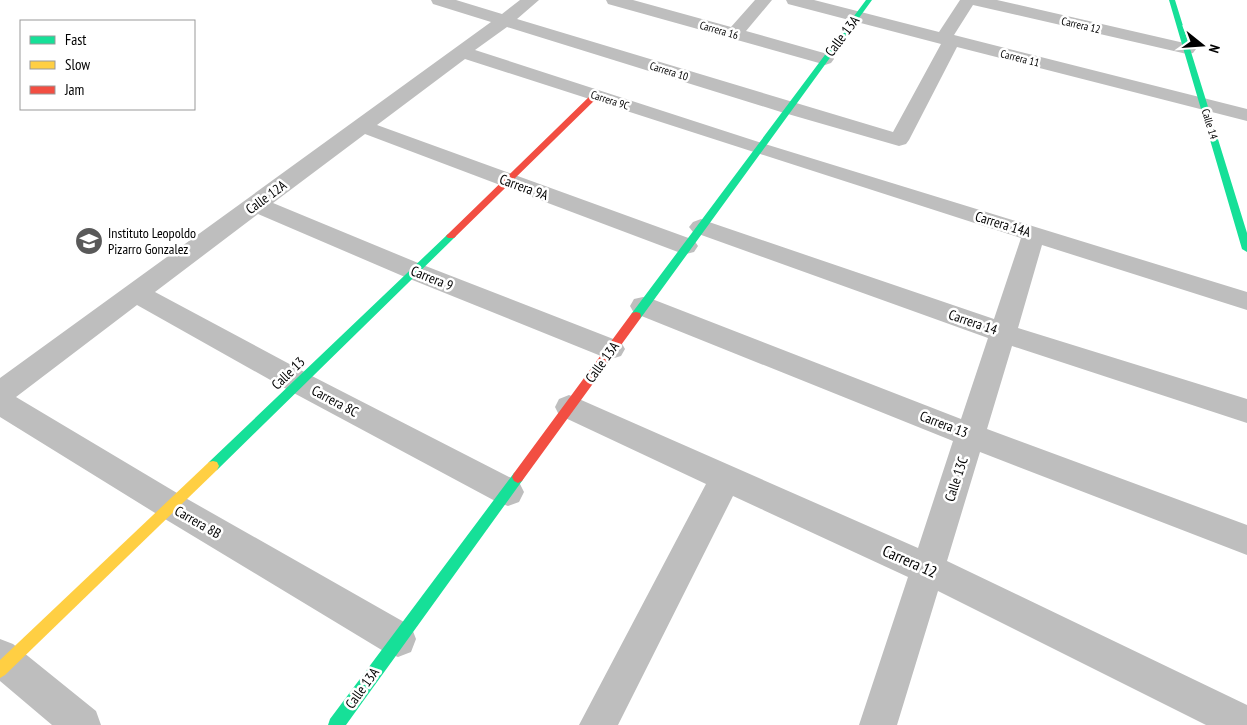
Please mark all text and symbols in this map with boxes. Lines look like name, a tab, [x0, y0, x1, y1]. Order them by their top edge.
street label: Calle 13A	[821, 12, 863, 60]
street label: Carrera 12	[1060, 14, 1102, 36]
street label: Carrera 16	[698, 18, 740, 42]
legend	[20, 20, 195, 110]
north arrow	[1177, 20, 1227, 70]
text: Fast	[65, 30, 86, 49]
text: N	[1205, 43, 1224, 55]
street label: Carrera 11	[999, 46, 1041, 70]
text: Slow	[65, 55, 90, 74]
street label: Carrera 10	[648, 59, 690, 83]
text: Jam	[64, 80, 84, 99]
street label: Carrera 9C	[589, 87, 631, 113]
street label: Calle 14	[1199, 107, 1221, 141]
street label: Carrera 9A	[497, 170, 551, 204]
street label: Calle 12A	[242, 176, 290, 218]
street label: Carrera 14A	[973, 207, 1033, 241]
place label: Instituto Leopoldo Pizarro Gonzalez	[108, 224, 196, 258]
school or university icon: Instituto Leopoldo Pizarro Gonzalez	[74, 226, 104, 256]
street label: Carrera 9	[408, 261, 456, 295]
street label: Carrera 14	[946, 305, 1000, 339]
street label: Calle 13A	[581, 338, 623, 386]
street label: Calle 13	[267, 353, 309, 393]
street label: Carrera 8C	[309, 381, 362, 421]
street label: Carrera 13	[917, 407, 971, 441]
street label: Calle 13C	[940, 454, 972, 504]
street label: Carrera 8B	[172, 502, 224, 542]
street label: Carrera 12	[880, 540, 940, 582]
street label: Calle 13A	[341, 664, 383, 712]

